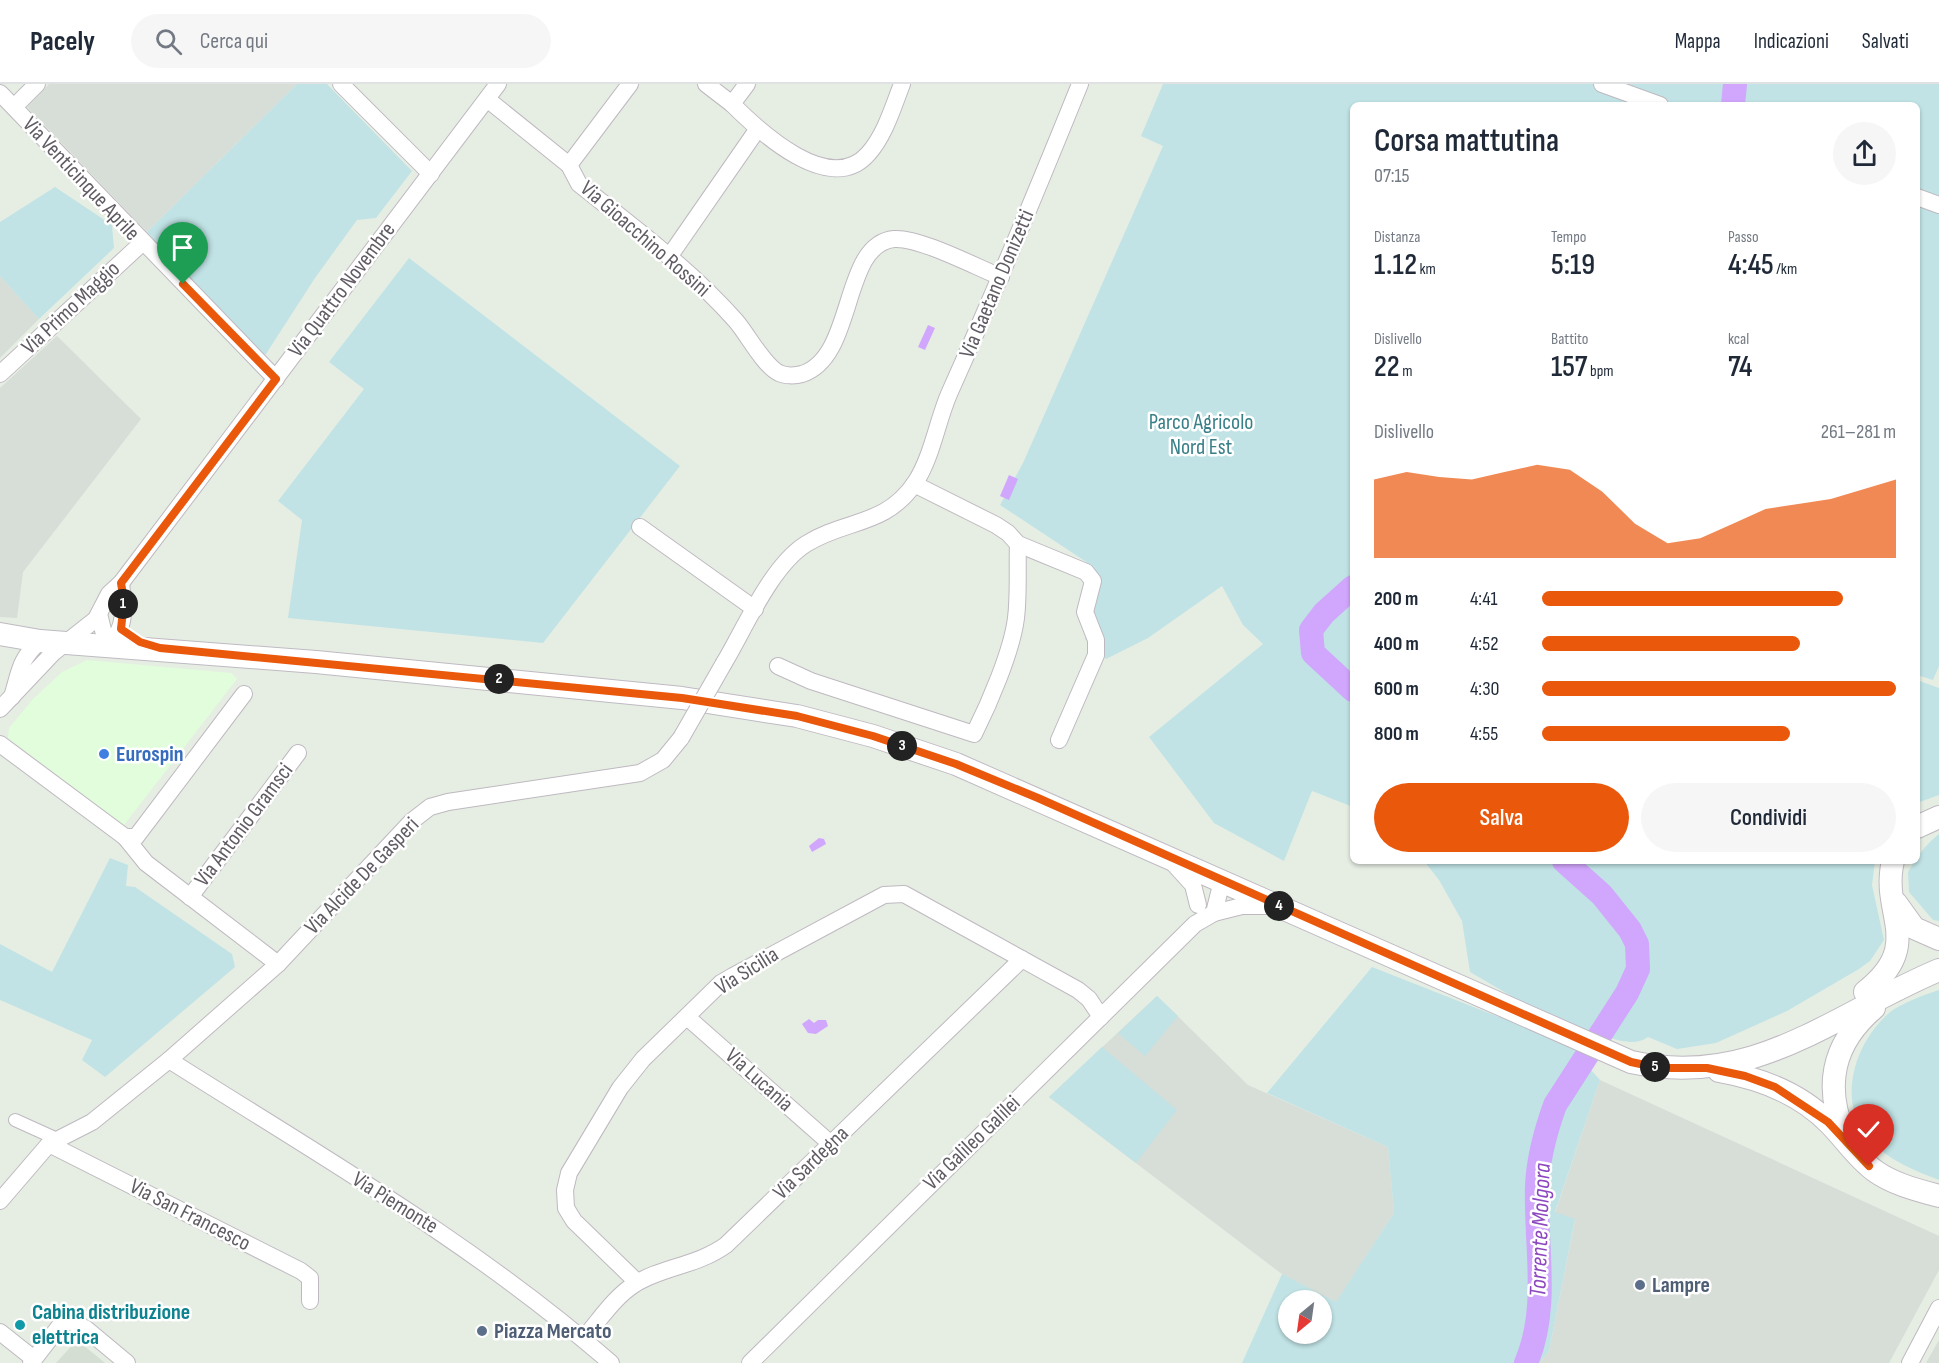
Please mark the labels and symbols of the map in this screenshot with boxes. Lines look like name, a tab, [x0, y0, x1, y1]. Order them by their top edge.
street label: Via Venticinque Aprile	[17, 111, 145, 247]
street label: Via Gioacchino Rossini	[574, 175, 716, 303]
street label: Via Gaetano Donizetti	[954, 206, 1040, 362]
street label: Via Quattro Novembre	[283, 217, 401, 363]
pin	[157, 222, 208, 284]
street label: Via Primo Maggio	[16, 256, 126, 360]
park label: Parco Agricolo Nord Est	[1149, 409, 1253, 461]
pin: 1	[108, 589, 138, 619]
pin: 2	[484, 664, 514, 694]
pin: 3	[887, 731, 917, 761]
place label: Eurospin	[116, 741, 184, 768]
marker: Eurospin	[97, 747, 111, 761]
street label: Via Antonio Gramsci	[189, 758, 299, 892]
street label: Via Alcide De Gasperi	[299, 812, 425, 940]
pin: 4	[1264, 891, 1294, 921]
street label: Via Sicilia	[710, 941, 784, 1001]
street label: Via Lucania	[719, 1042, 799, 1118]
pin: 5	[1640, 1052, 1670, 1082]
street label: Via Galileo Galilei	[918, 1090, 1026, 1196]
pin	[1843, 1104, 1894, 1166]
street label: Via Sardegna	[768, 1120, 854, 1206]
water label: Torrente Molgora	[1523, 1162, 1557, 1298]
street label: Via Piemonte	[347, 1166, 443, 1240]
street label: Via San Francesco	[125, 1173, 255, 1257]
place label: Lampre	[1652, 1272, 1710, 1299]
marker: Lampre	[1633, 1278, 1647, 1292]
north arrow	[1278, 1290, 1332, 1344]
place label: Cabina distribuzione elettrica	[32, 1299, 190, 1351]
marker: Cabina distribuzione elettrica	[13, 1318, 27, 1332]
place label: Piazza Mercato	[494, 1318, 611, 1345]
marker: Piazza Mercato	[475, 1324, 489, 1338]

